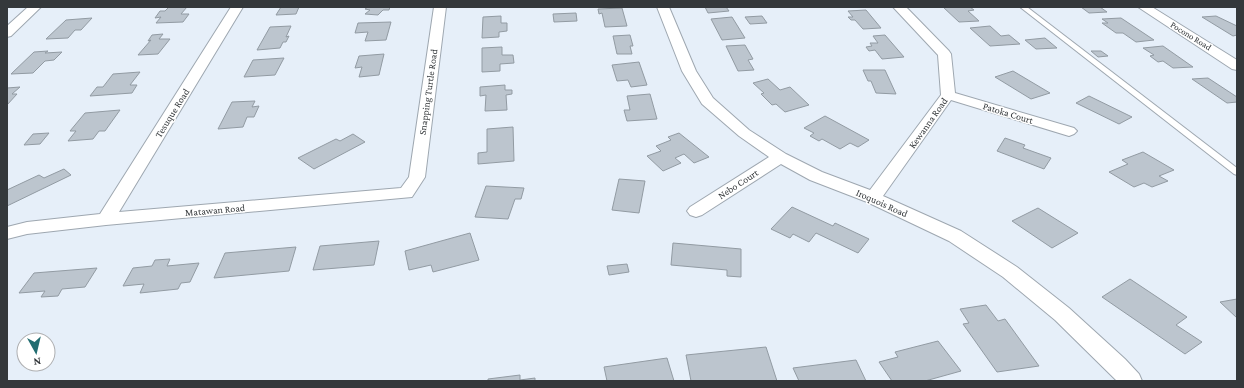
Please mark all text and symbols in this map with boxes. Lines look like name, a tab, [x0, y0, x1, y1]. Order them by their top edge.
street label: Pocono Road	[1169, 20, 1213, 53]
street label: Snapping Turtle Road	[417, 48, 440, 136]
street label: Tesuque Road	[153, 86, 192, 140]
street label: Kewanna Road	[906, 95, 950, 150]
street label: Patoka Court	[982, 100, 1035, 126]
street label: Nebo Court	[716, 167, 761, 201]
street label: Iroquois Road	[854, 187, 910, 220]
street label: Matawan Road	[185, 202, 246, 218]
north arrow	[16, 332, 56, 372]
text: N	[32, 355, 42, 368]

